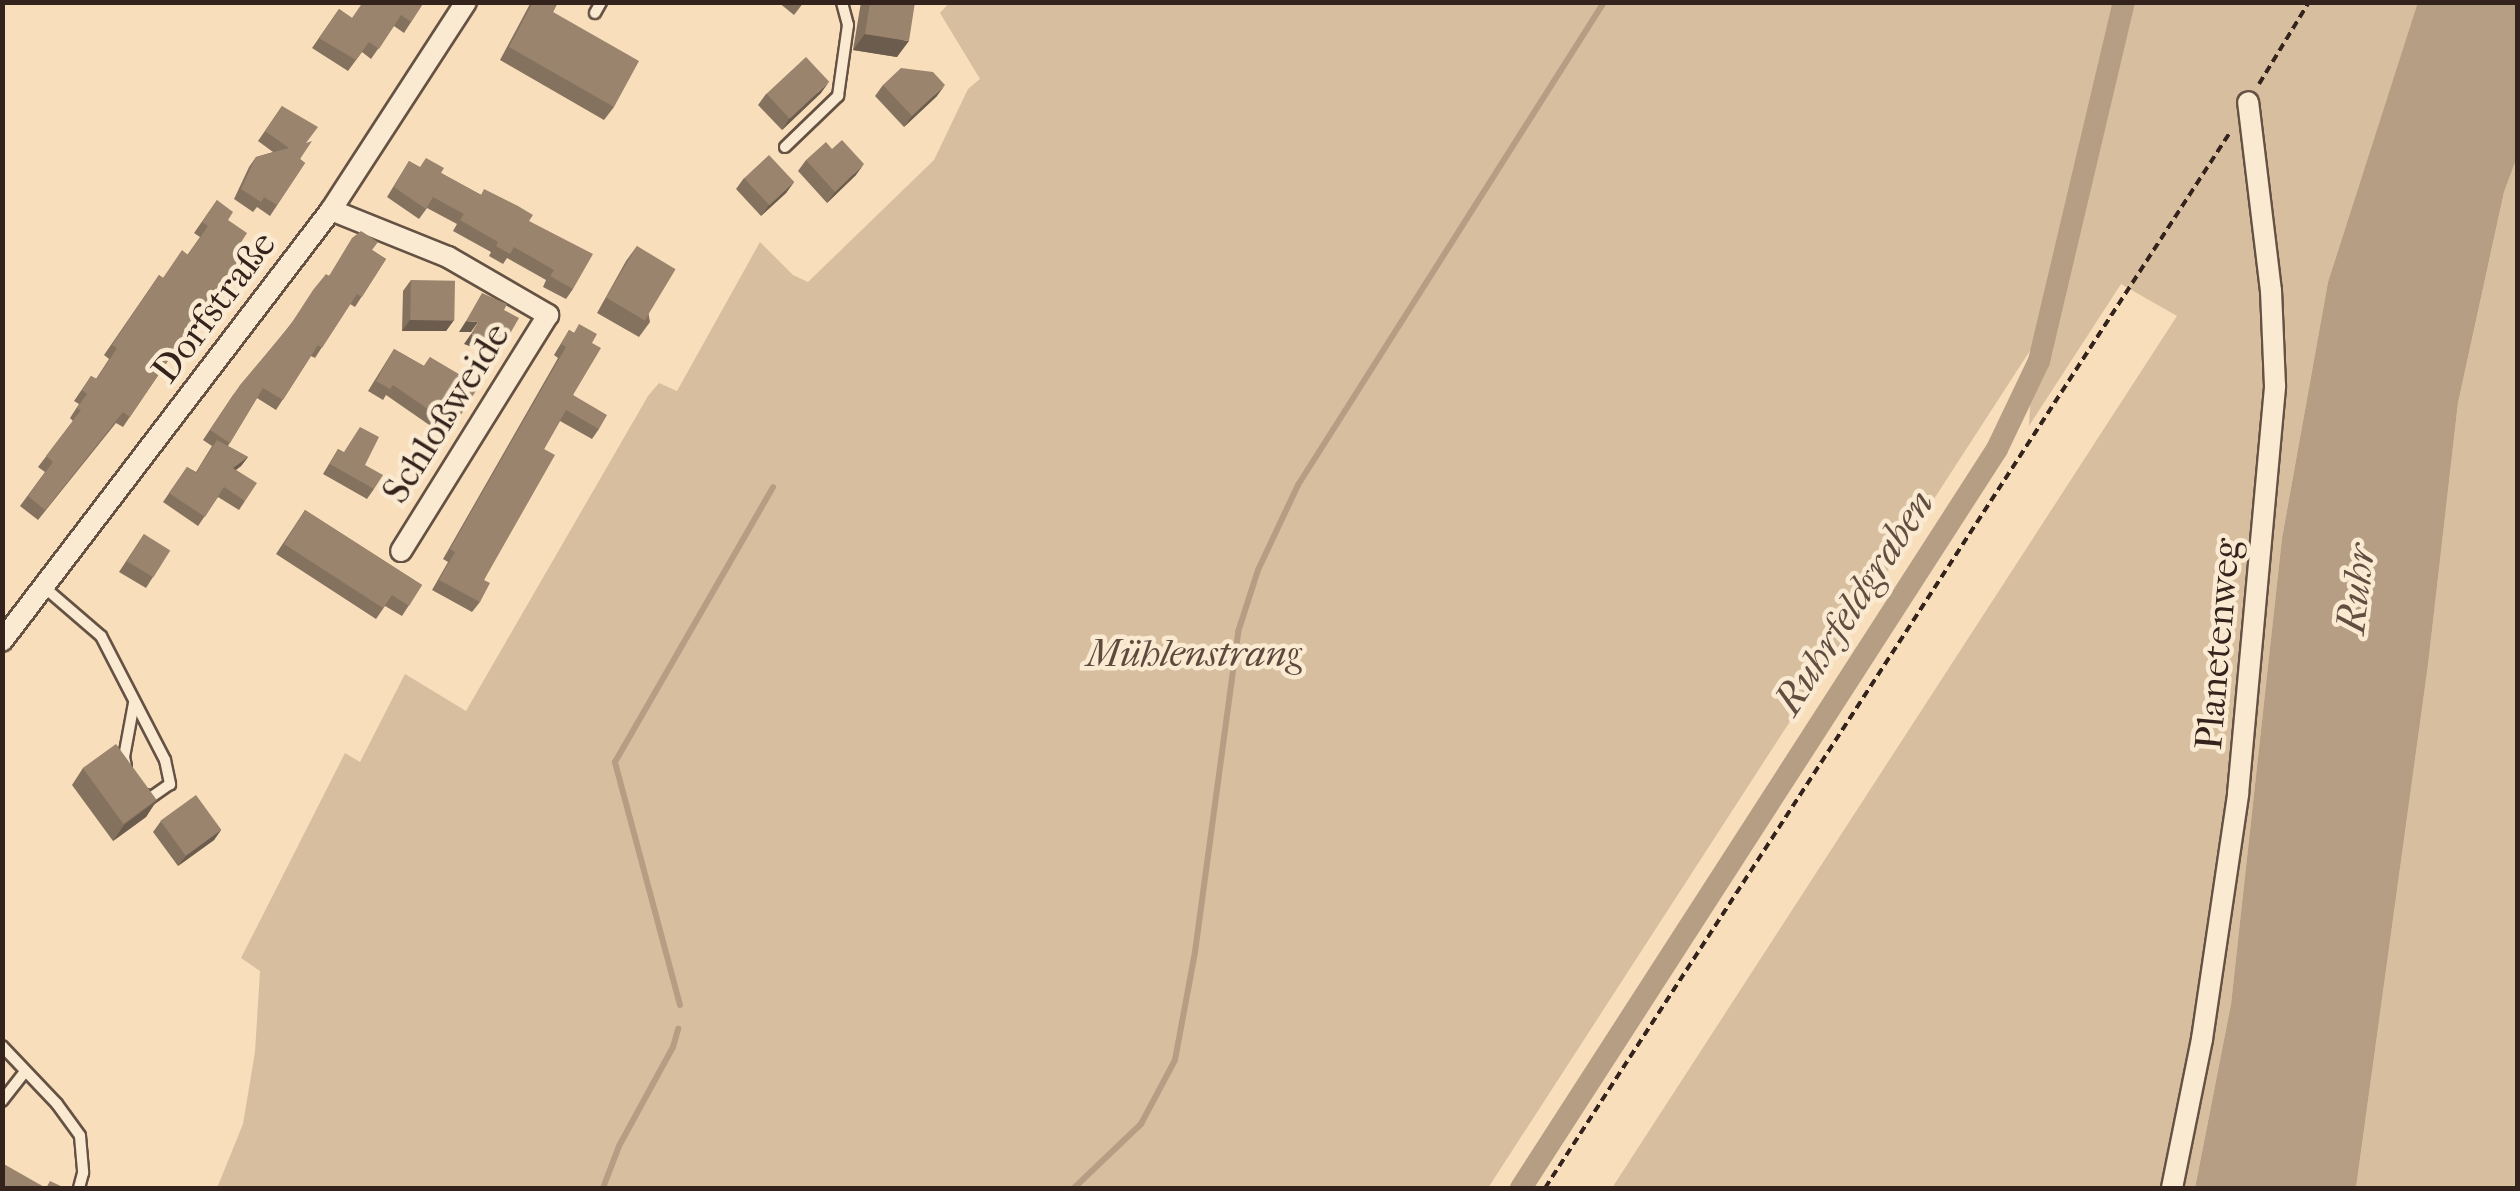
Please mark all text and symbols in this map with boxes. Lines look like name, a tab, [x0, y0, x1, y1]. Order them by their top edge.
street label: Dorfstraße	[142, 222, 286, 392]
street label: Schloßweide	[373, 314, 519, 512]
water label: Ruhrfeldgraben	[1764, 481, 1944, 723]
street label: Planetenweg	[2186, 536, 2250, 752]
water label: Ruhr	[2327, 542, 2385, 636]
park label: Mühlenstrang	[1087, 631, 1301, 677]

